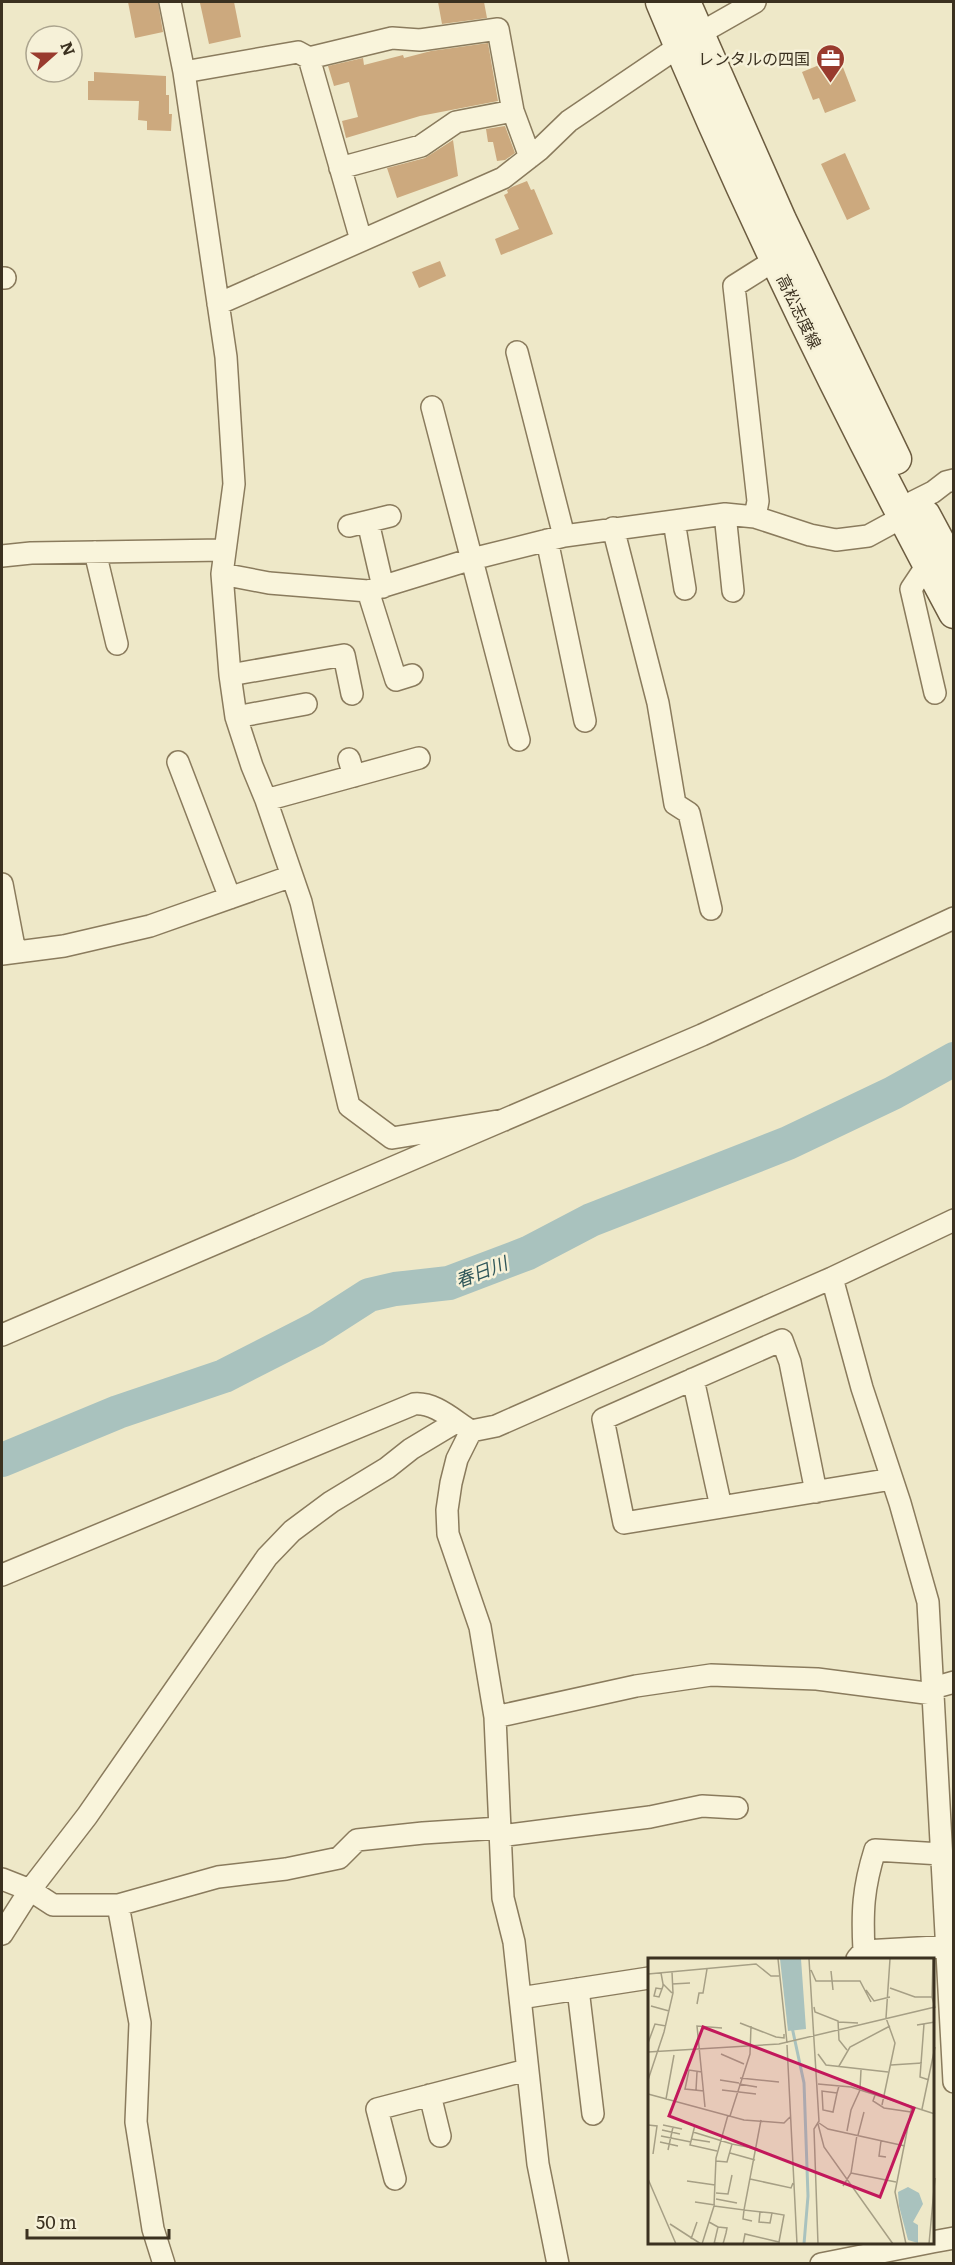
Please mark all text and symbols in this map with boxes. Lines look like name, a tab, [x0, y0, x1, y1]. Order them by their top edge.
north arrow	[24, 24, 84, 84]
text: N	[55, 38, 83, 59]
office icon: レンタルの四国	[815, 42, 847, 84]
place label: レンタルの四国	[698, 46, 810, 70]
street label: 高松志度線	[772, 270, 828, 352]
water label: 春日川	[451, 1248, 513, 1293]
inset map	[648, 1958, 934, 2244]
scale bar	[27, 2202, 170, 2240]
text: 50 m	[36, 2208, 77, 2235]

